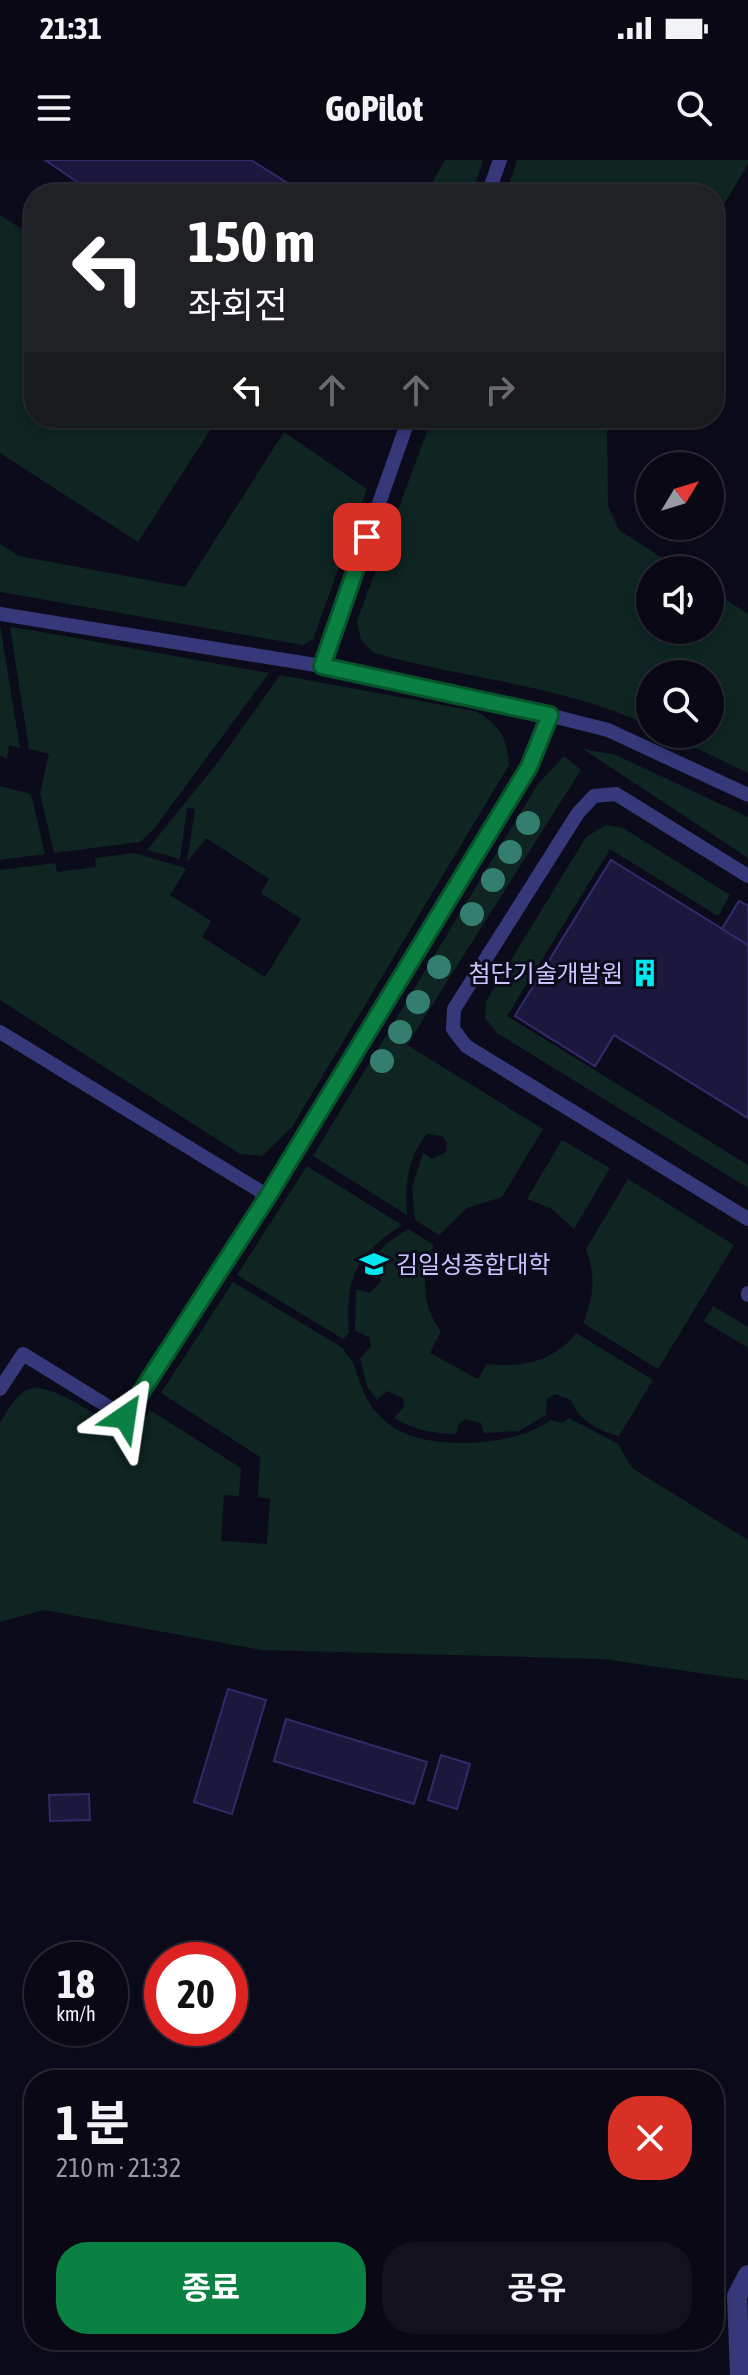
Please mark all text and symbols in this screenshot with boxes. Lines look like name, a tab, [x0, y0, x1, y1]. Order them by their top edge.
text: 21:31	[40, 11, 102, 45]
icon: menu	[32, 86, 76, 130]
icon: search	[672, 86, 716, 130]
text: GoPilot	[325, 87, 423, 129]
text: 150 m	[188, 210, 315, 274]
icon: left	[56, 216, 160, 320]
text: 좌회전	[188, 284, 287, 326]
icon: left	[226, 368, 270, 412]
icon: ahead	[310, 368, 354, 412]
icon: ahead	[394, 368, 438, 412]
icon: right	[478, 368, 522, 412]
north arrow	[636, 452, 724, 540]
map controls	[636, 452, 724, 748]
pin	[333, 503, 401, 571]
icon: arrive	[345, 515, 389, 559]
button: sound	[636, 556, 724, 644]
button: search	[636, 660, 724, 748]
building icon: 첨단기술개발원	[630, 958, 660, 988]
place label: 첨단기술개발원	[468, 960, 623, 987]
school or university icon: 김일성종합대학	[359, 1249, 389, 1279]
place label: 김일성종합대학	[396, 1251, 551, 1278]
position arrow	[83, 1375, 167, 1459]
speed limit sign: 20	[144, 1942, 248, 2046]
text: 18	[57, 1961, 95, 2006]
text: km/h	[56, 2002, 96, 2025]
text: 1 분	[56, 2095, 129, 2150]
button: close	[608, 2096, 692, 2180]
text: 210 m · 21:32	[56, 2153, 181, 2183]
button: 종료	[56, 2242, 366, 2334]
button: 공유	[382, 2242, 692, 2334]

